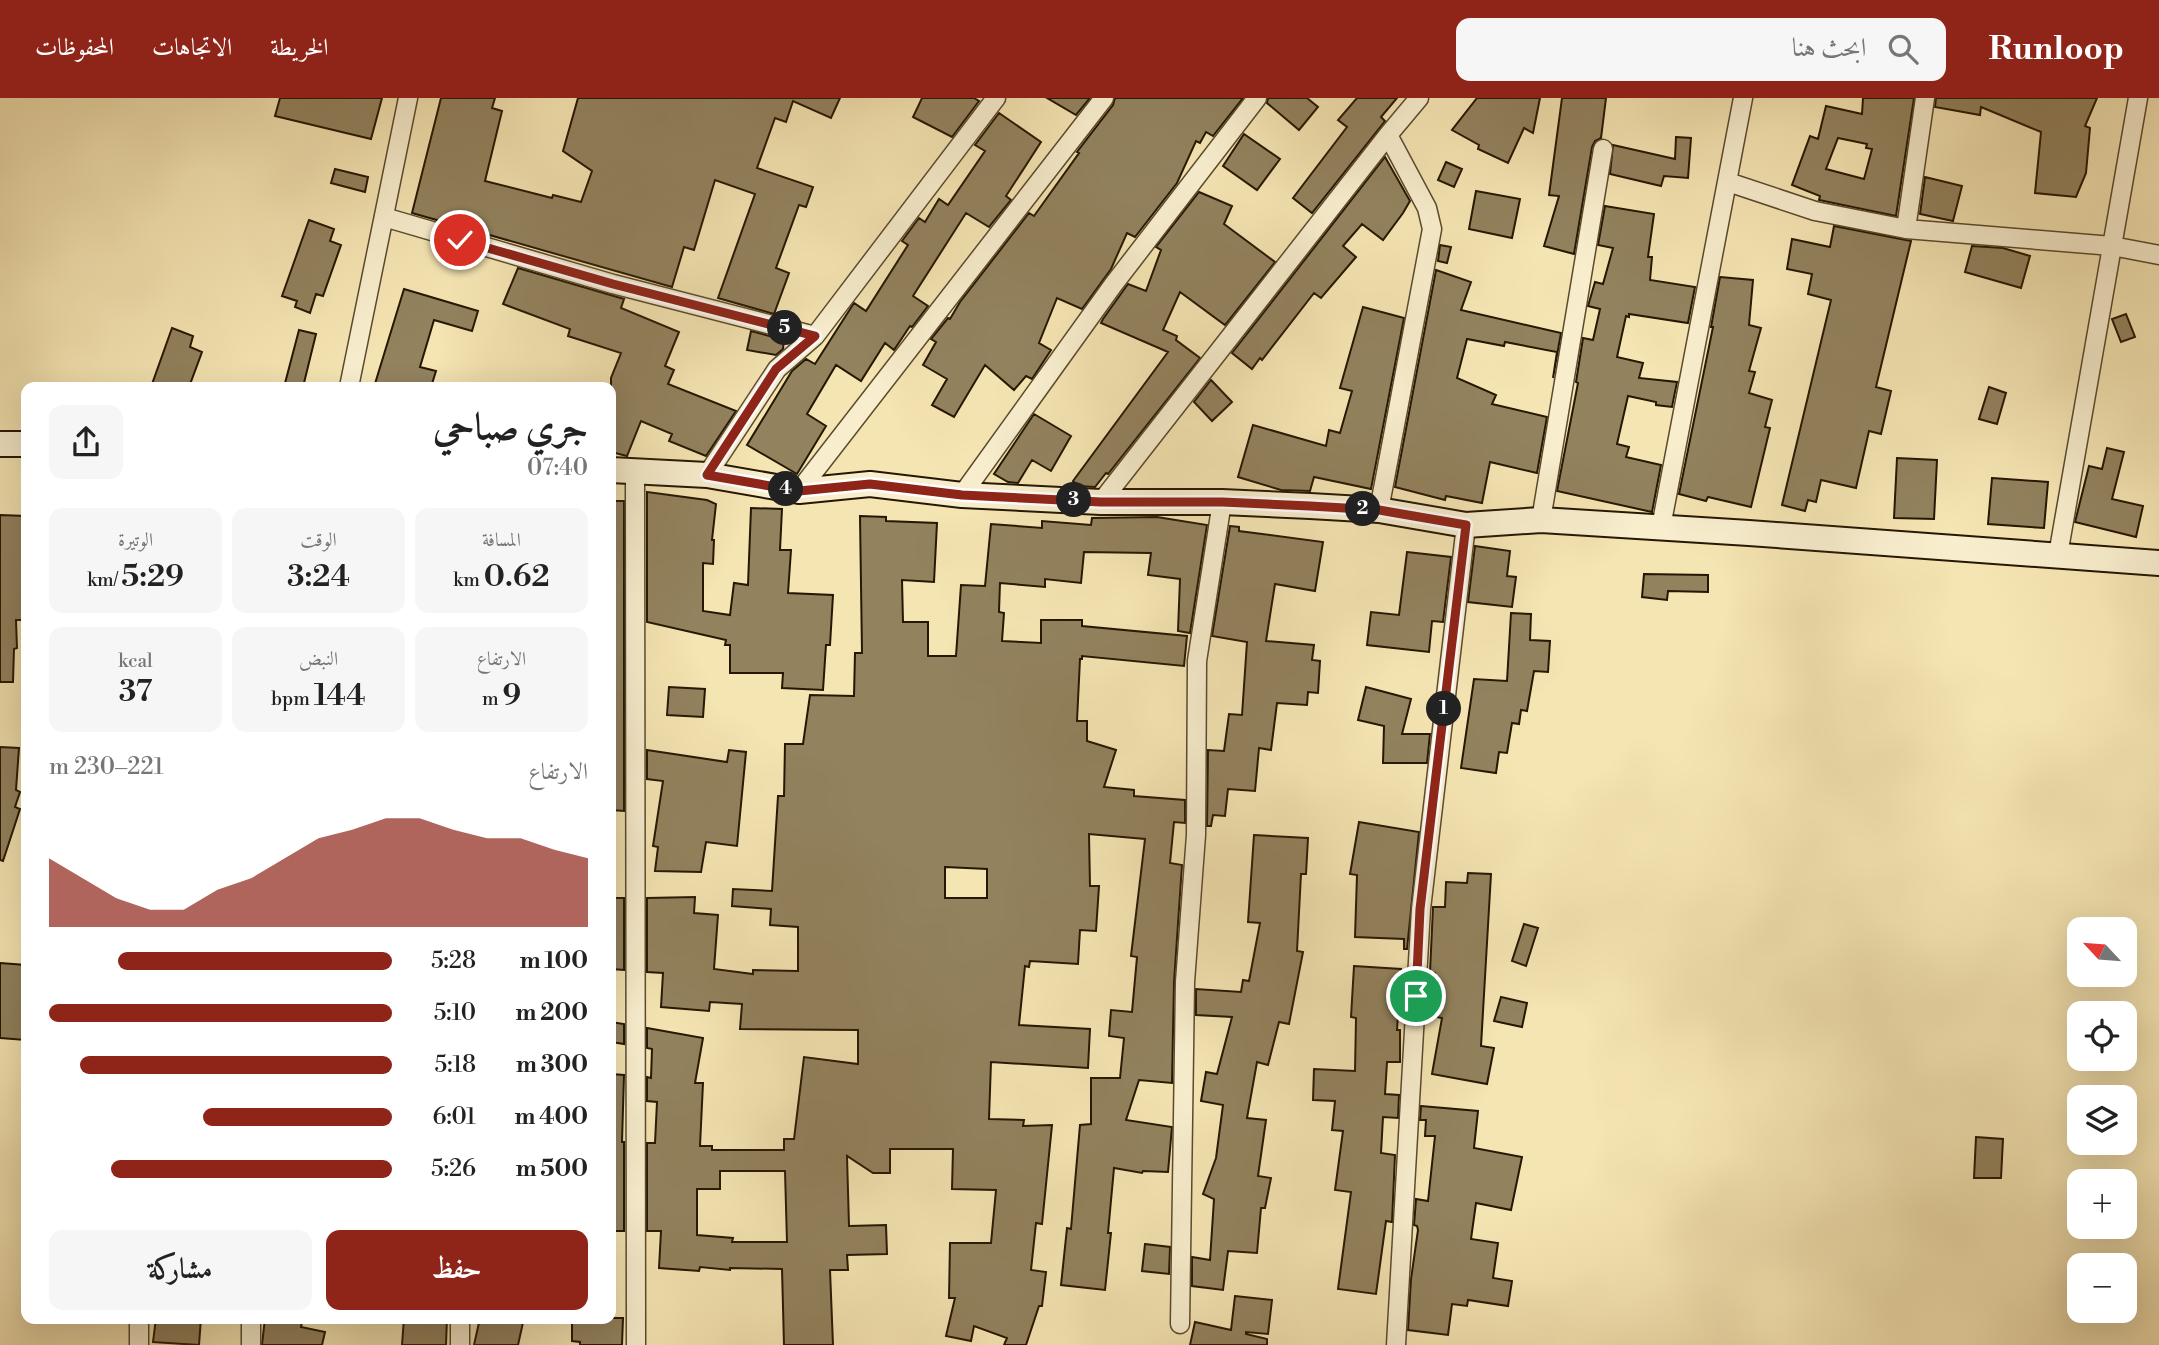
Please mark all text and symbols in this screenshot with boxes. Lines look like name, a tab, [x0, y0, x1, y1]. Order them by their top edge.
search box	[1456, 18, 1946, 81]
text: Runloop	[1988, 29, 2124, 70]
icon: search	[1884, 30, 1922, 68]
text: ابحث هنا	[1792, 32, 1866, 64]
text: المحفوظات	[35, 33, 114, 63]
text: الاتجاهات	[152, 33, 232, 63]
text: الخريطة	[270, 33, 329, 63]
pin	[430, 210, 490, 270]
icon: check	[441, 221, 479, 259]
pin: 5	[768, 310, 802, 345]
text: 5	[779, 315, 790, 339]
text: جري صباحي	[433, 404, 588, 451]
button: share	[49, 405, 123, 479]
text: 07:40	[527, 454, 588, 482]
pin: 4	[768, 472, 804, 506]
text: 4	[779, 476, 792, 500]
pin: 3	[1056, 482, 1092, 518]
text: 3	[1068, 487, 1079, 511]
pin: 2	[1346, 492, 1380, 526]
text: 2	[1357, 496, 1368, 520]
text: الوتيرة	[118, 528, 153, 552]
text: الوقت	[300, 528, 337, 552]
text: المسافة	[482, 528, 521, 552]
text: 5:29	[121, 558, 184, 596]
text: 3:24	[287, 558, 350, 596]
text: 0.62	[484, 558, 550, 596]
text: /km	[87, 568, 121, 592]
text: km	[453, 568, 484, 592]
text: النبض	[299, 647, 338, 671]
text: الارتفاع	[477, 647, 526, 671]
text: kcal	[118, 649, 153, 673]
text: 37	[119, 673, 152, 711]
text: 144	[314, 677, 366, 715]
text: 9	[502, 677, 521, 715]
text: bpm	[271, 687, 314, 711]
text: m	[482, 687, 502, 711]
pin: 1	[1426, 692, 1462, 726]
text: 1	[1439, 696, 1448, 720]
text: 221–230 m	[49, 753, 164, 781]
text: الارتفاع	[528, 758, 588, 786]
north arrow	[2067, 917, 2137, 987]
map controls	[2067, 917, 2137, 1323]
text: 5:28	[431, 947, 476, 975]
text: 100 m	[520, 947, 588, 975]
pin	[1386, 966, 1446, 1026]
icon: arrive	[1397, 977, 1435, 1015]
text: 5:10	[434, 999, 476, 1027]
text: 200 m	[516, 999, 588, 1027]
button: locate	[2067, 1001, 2137, 1071]
text: 5:18	[435, 1051, 476, 1079]
text: 300 m	[516, 1051, 588, 1079]
button: layers	[2067, 1085, 2137, 1155]
text: 6:01	[432, 1103, 476, 1131]
text: 400 m	[515, 1103, 588, 1131]
text: 5:26	[431, 1155, 476, 1183]
text: 500 m	[516, 1155, 588, 1183]
button: +	[2067, 1169, 2137, 1239]
button: مشاركة	[49, 1230, 312, 1310]
button: حفظ	[326, 1230, 588, 1310]
button: −	[2067, 1253, 2137, 1323]

